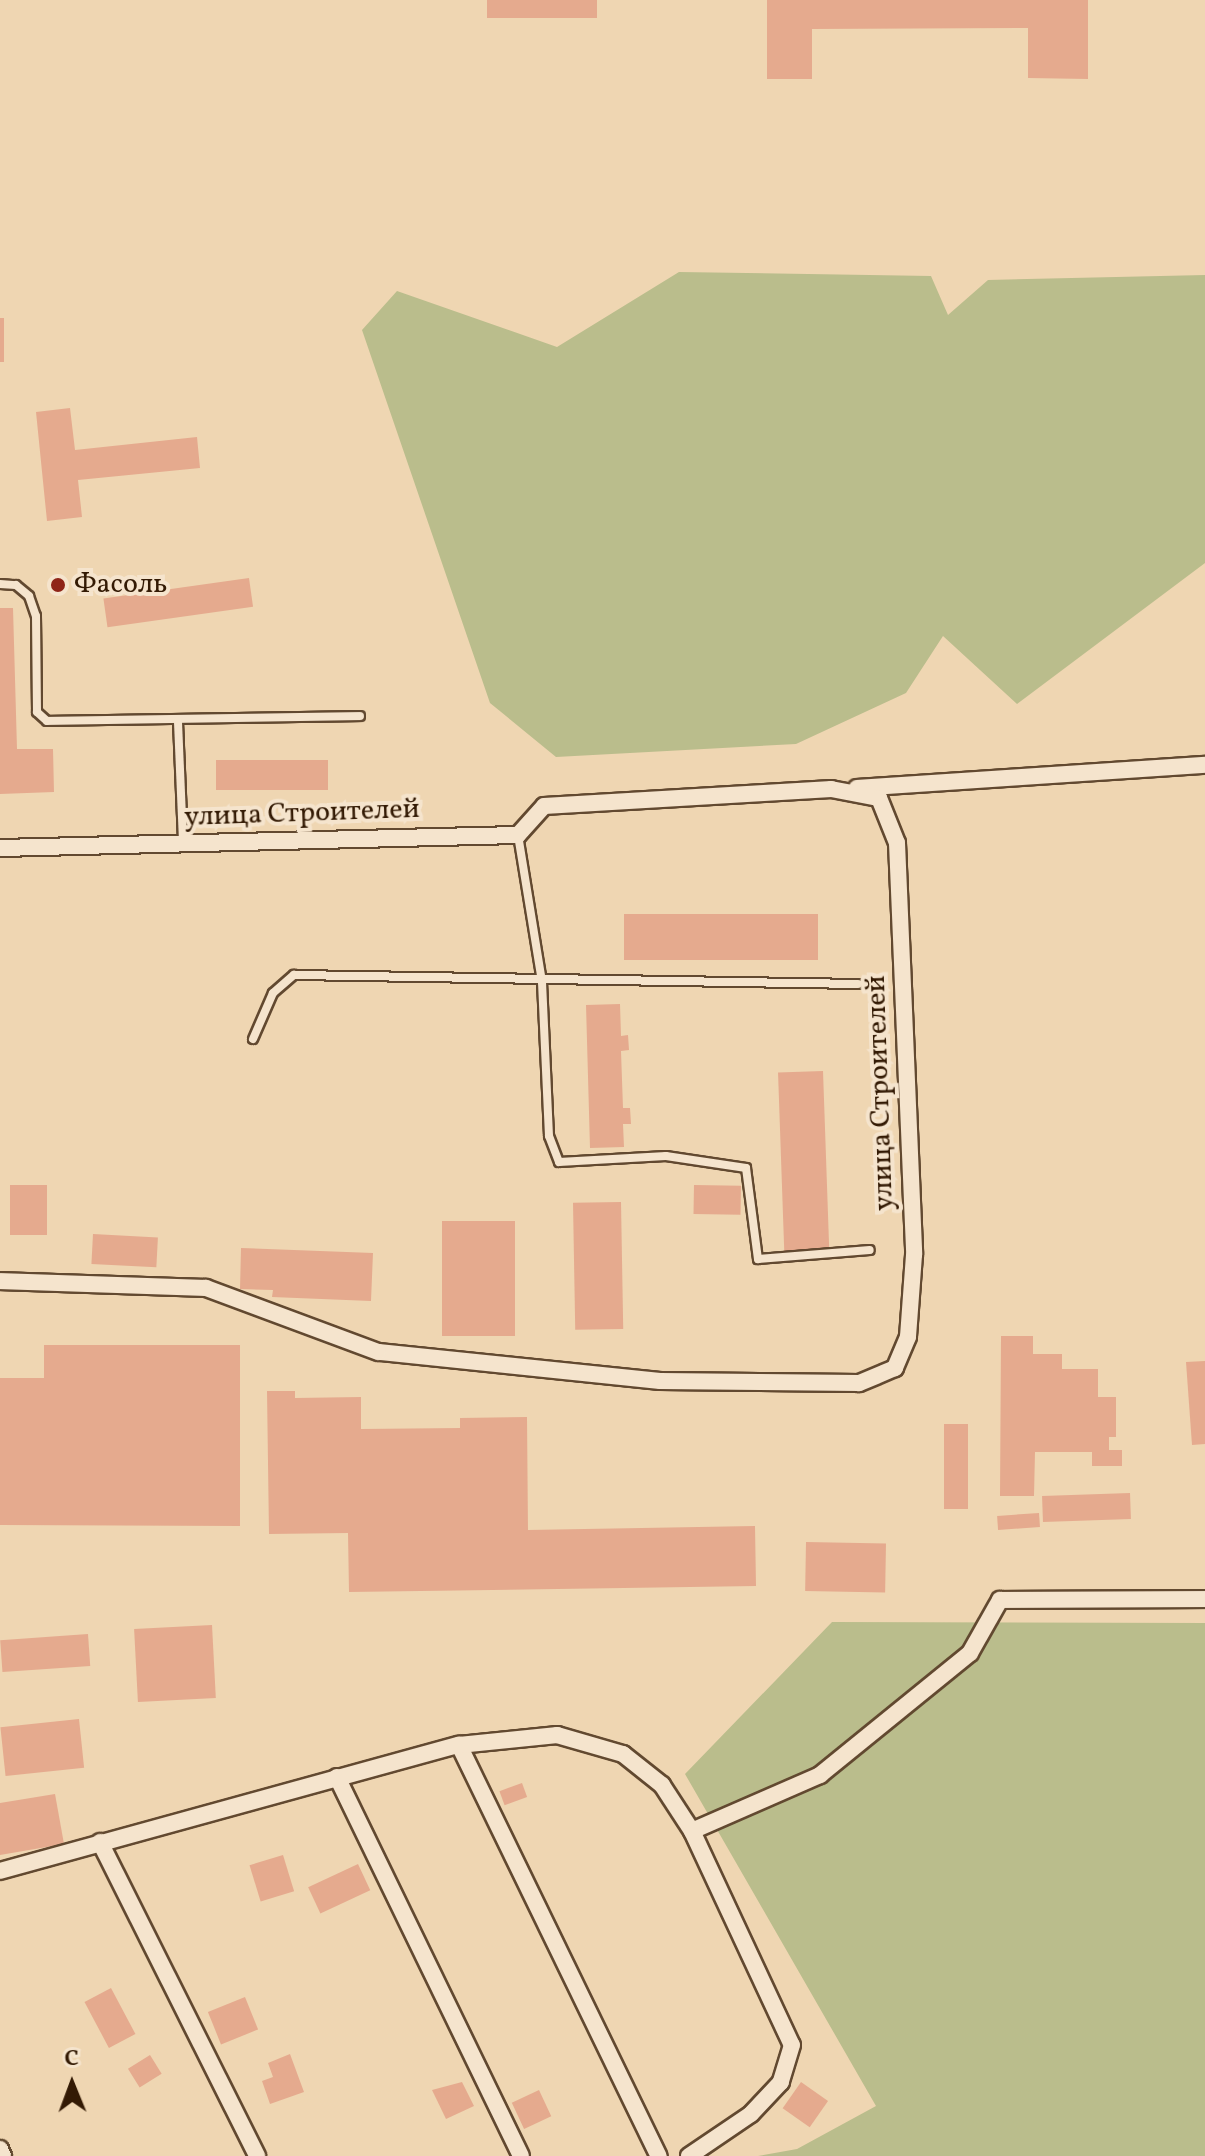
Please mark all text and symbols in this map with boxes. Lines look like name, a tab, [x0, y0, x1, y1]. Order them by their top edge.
place label: Фасоль	[74, 568, 167, 602]
marker: Фасоль	[49, 576, 67, 594]
street label: улица Строителей	[184, 793, 420, 835]
street label: улица Строителей	[860, 975, 902, 1211]
north arrow	[32, 2044, 112, 2124]
text: С	[64, 2044, 79, 2075]

